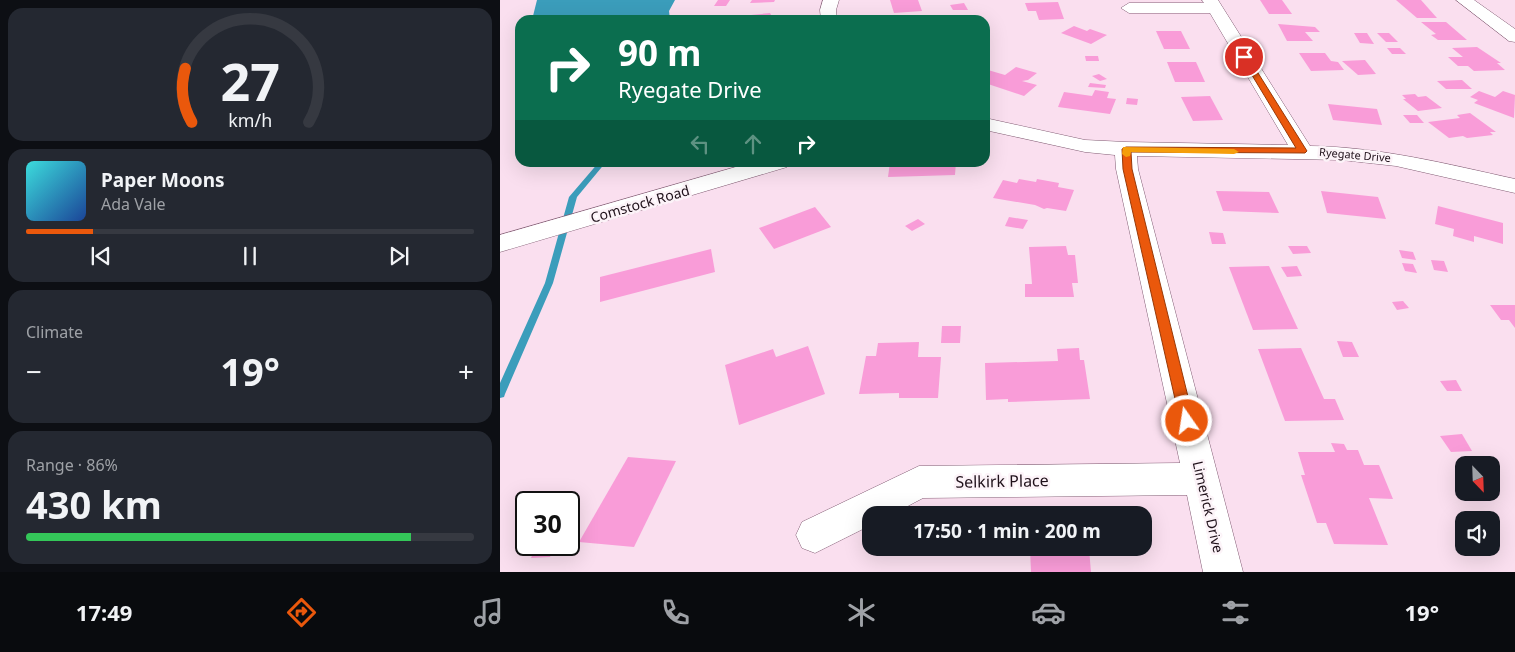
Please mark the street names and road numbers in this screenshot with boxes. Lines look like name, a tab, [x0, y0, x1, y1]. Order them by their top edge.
street label: Ryegate Drive	[1319, 144, 1391, 165]
street label: Comstock Road	[588, 180, 692, 227]
street label: Limerick Drive	[1189, 459, 1228, 555]
street label: Selkirk Place	[955, 469, 1049, 493]

